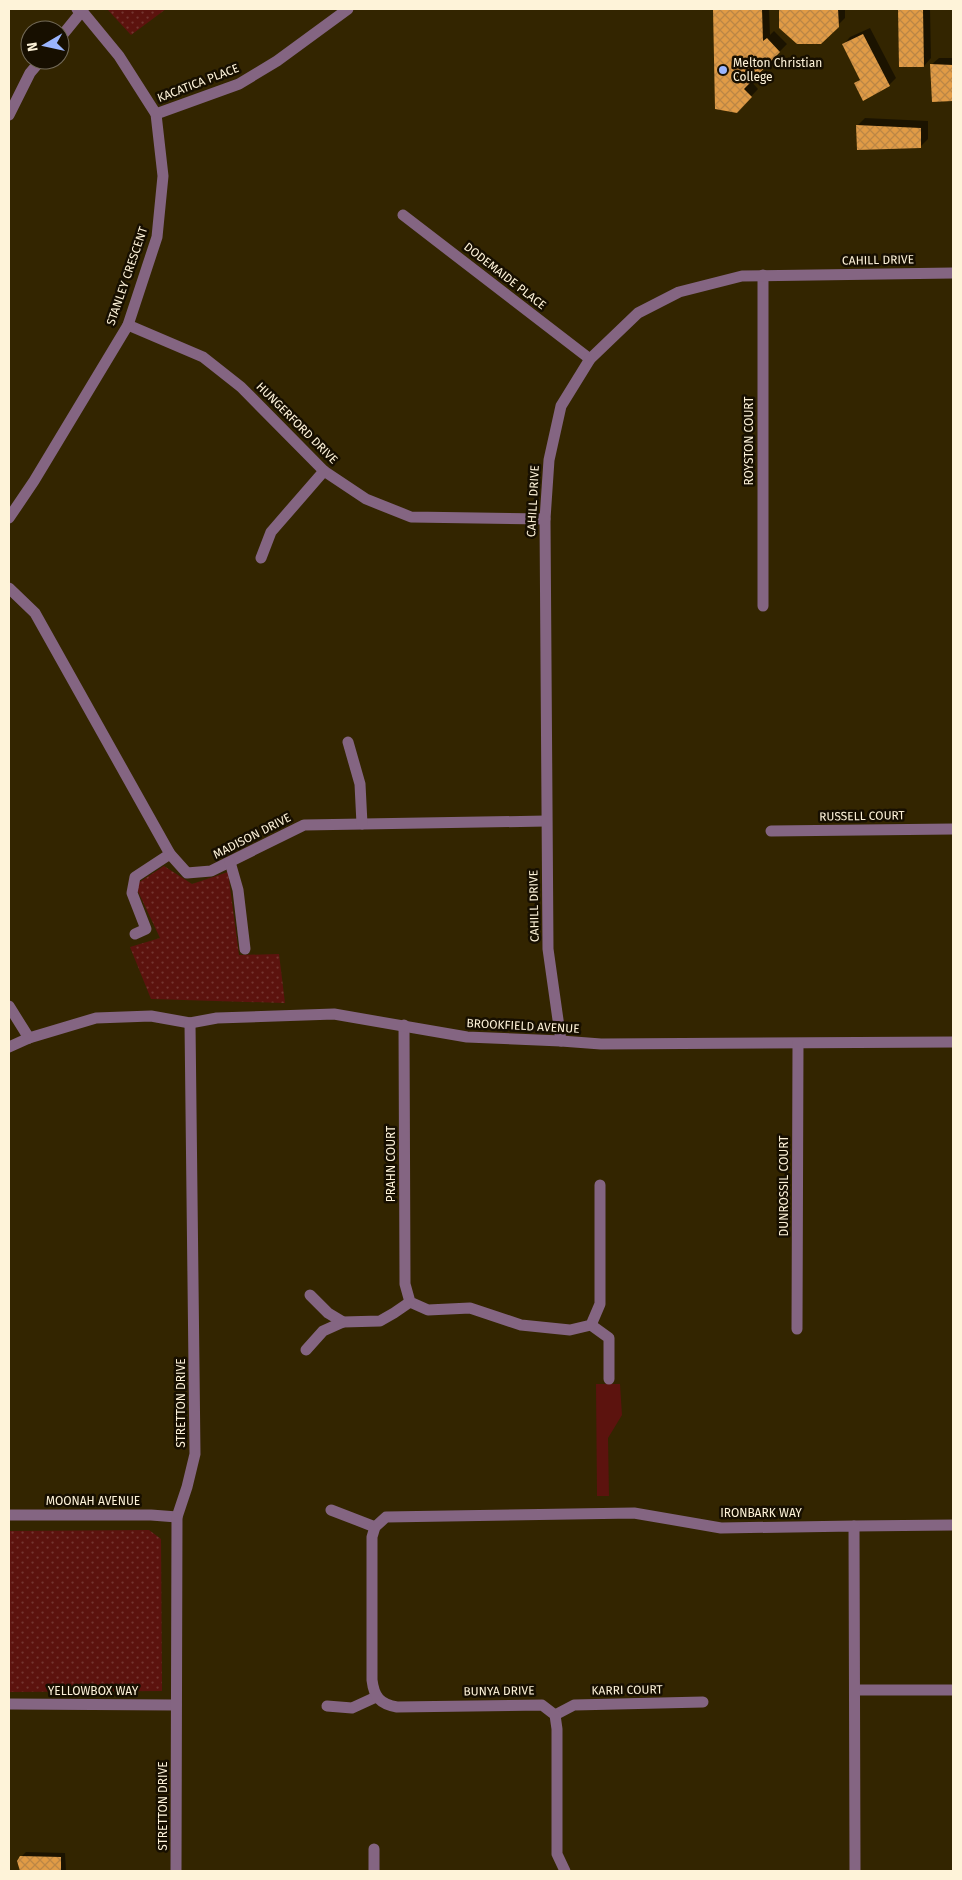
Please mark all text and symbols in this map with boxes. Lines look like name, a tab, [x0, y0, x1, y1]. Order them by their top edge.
north arrow	[20, 20, 70, 70]
text: N	[24, 41, 42, 53]
place label: Melton Christian College	[733, 56, 822, 84]
street label: KACATICA PLACE	[155, 61, 241, 105]
marker: Melton Christian College	[717, 64, 729, 76]
street label: STANLEY CRESCENT	[104, 224, 151, 327]
street label: DODEMAIDE PLACE	[461, 240, 549, 312]
street label: CAHILL DRIVE	[842, 252, 914, 268]
street label: HUNGERFORD DRIVE	[253, 379, 341, 467]
street label: ROYSTON COURT	[742, 396, 756, 486]
street label: CAHILL DRIVE	[524, 465, 542, 537]
street label: RUSSELL COURT	[819, 808, 906, 824]
street label: MADISON DRIVE	[211, 810, 293, 862]
street label: CAHILL DRIVE	[526, 870, 542, 942]
street label: BROOKFIELD AVENUE	[466, 1016, 580, 1036]
street label: PRAHN COURT	[384, 1125, 398, 1202]
street label: DUNROSSIL COURT	[777, 1135, 791, 1236]
street label: STRETTON DRIVE	[174, 1358, 188, 1448]
street label: MOONAH AVENUE	[46, 1494, 140, 1508]
street label: IRONBARK WAY	[720, 1506, 802, 1520]
street label: KARRI COURT	[591, 1682, 663, 1698]
street label: BUNYA DRIVE	[463, 1683, 535, 1699]
street label: YELLOWBOX WAY	[48, 1684, 139, 1698]
street label: STRETTON DRIVE	[156, 1761, 170, 1851]

